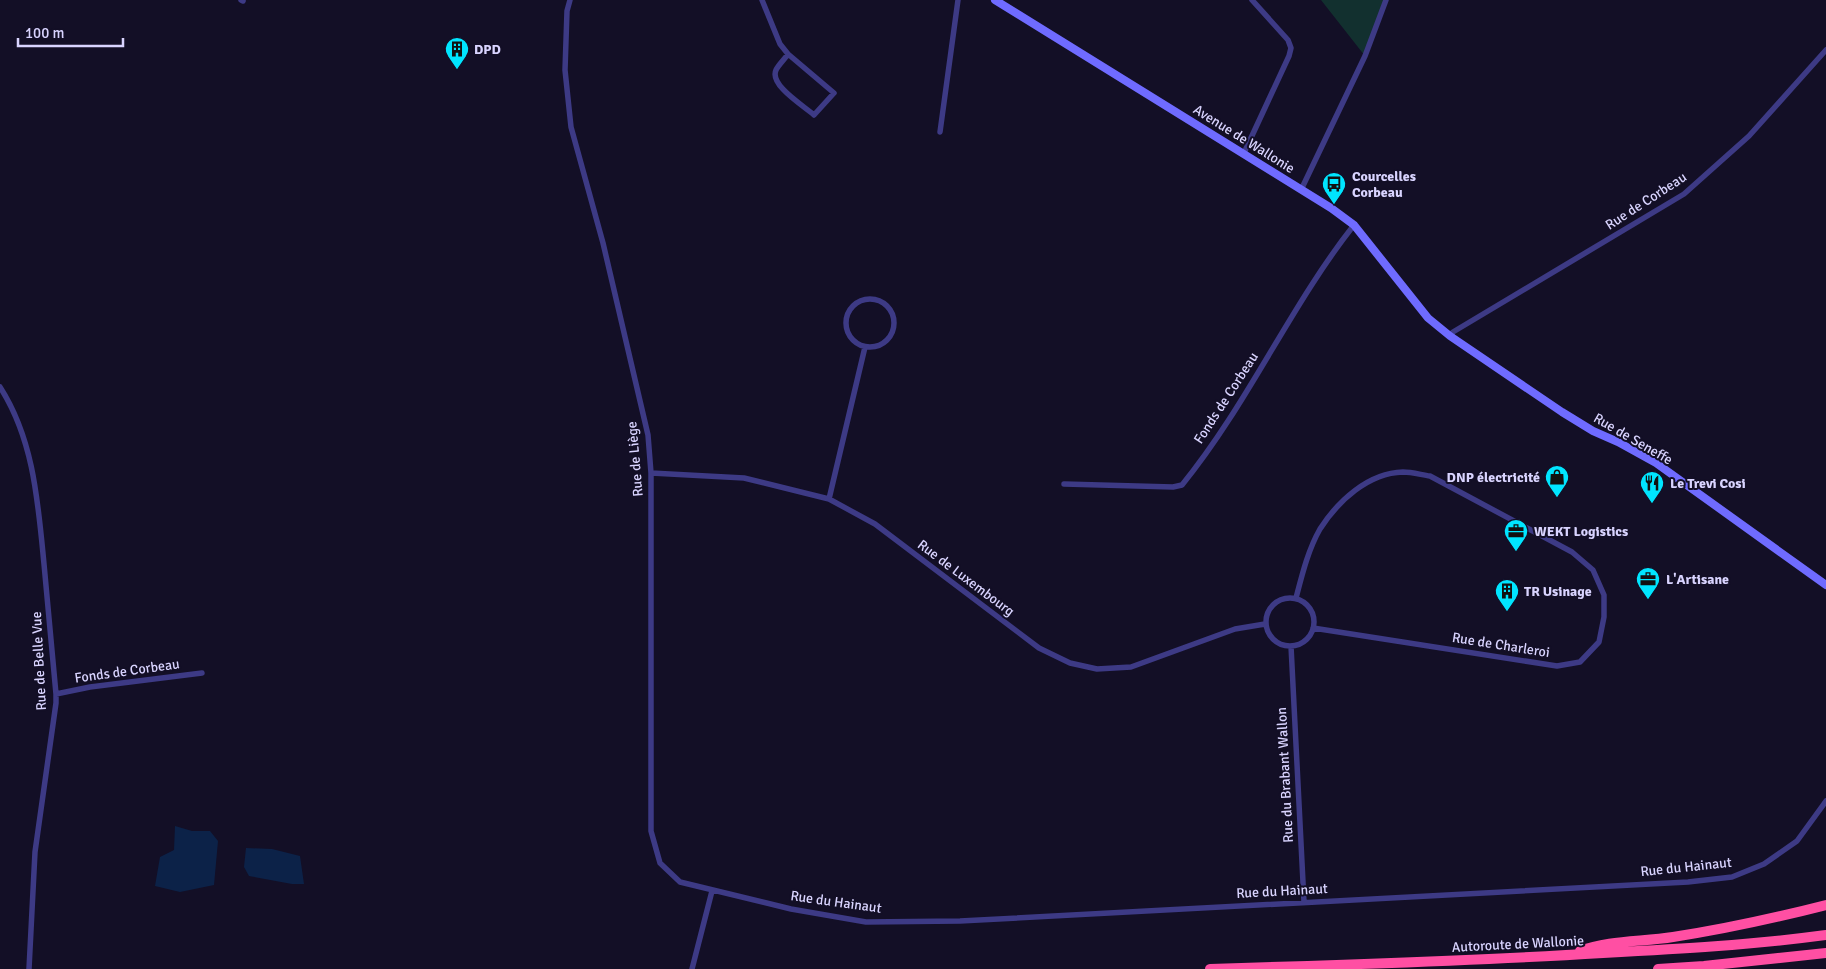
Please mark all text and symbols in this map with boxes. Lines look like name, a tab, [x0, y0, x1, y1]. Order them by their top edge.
scale bar	[18, 15, 122, 47]
text: 100 m	[25, 24, 65, 42]
building icon: DPD	[444, 36, 470, 70]
place label: DPD	[474, 41, 501, 58]
street label: Avenue de Wallonie	[1190, 101, 1298, 177]
place label: Courcelles Corbeau	[1352, 168, 1416, 201]
street label: Rue de Corbeau	[1602, 168, 1690, 234]
bus stop icon: Courcelles Corbeau	[1321, 171, 1347, 205]
street label: Fonds de Corbeau	[1190, 349, 1262, 447]
street label: Rue de Seneffe	[1590, 409, 1676, 469]
street label: Rue de Liège	[623, 421, 647, 497]
shop icon: DNP électricité	[1544, 464, 1570, 498]
place label: DNP électricité	[1447, 469, 1540, 486]
restaurant icon: Le Trevi Cosi	[1639, 470, 1665, 504]
place label: Le Trevi Cosi	[1670, 475, 1746, 492]
office icon: WEKT Logistics	[1503, 518, 1529, 552]
place label: WEKT Logistics	[1534, 523, 1628, 540]
street label: Rue de Luxembourg	[914, 536, 1018, 620]
office icon: L'Artisane	[1635, 566, 1661, 600]
place label: L'Artisane	[1666, 571, 1729, 588]
building icon: TR Usinage	[1494, 578, 1520, 612]
place label: TR Usinage	[1524, 583, 1592, 600]
street label: Rue de Belle Vue	[28, 611, 50, 711]
street label: Rue de Charleroi	[1451, 629, 1551, 661]
street label: Fonds de Corbeau	[73, 655, 181, 687]
street label: Rue du Brabant Wallon	[1273, 707, 1297, 843]
street label: Rue du Hainaut	[1640, 854, 1733, 880]
street label: Rue du Hainaut	[1236, 880, 1328, 902]
street label: Rue du Hainaut	[789, 887, 883, 917]
street label: Autoroute de Wallonie	[1451, 932, 1585, 956]

